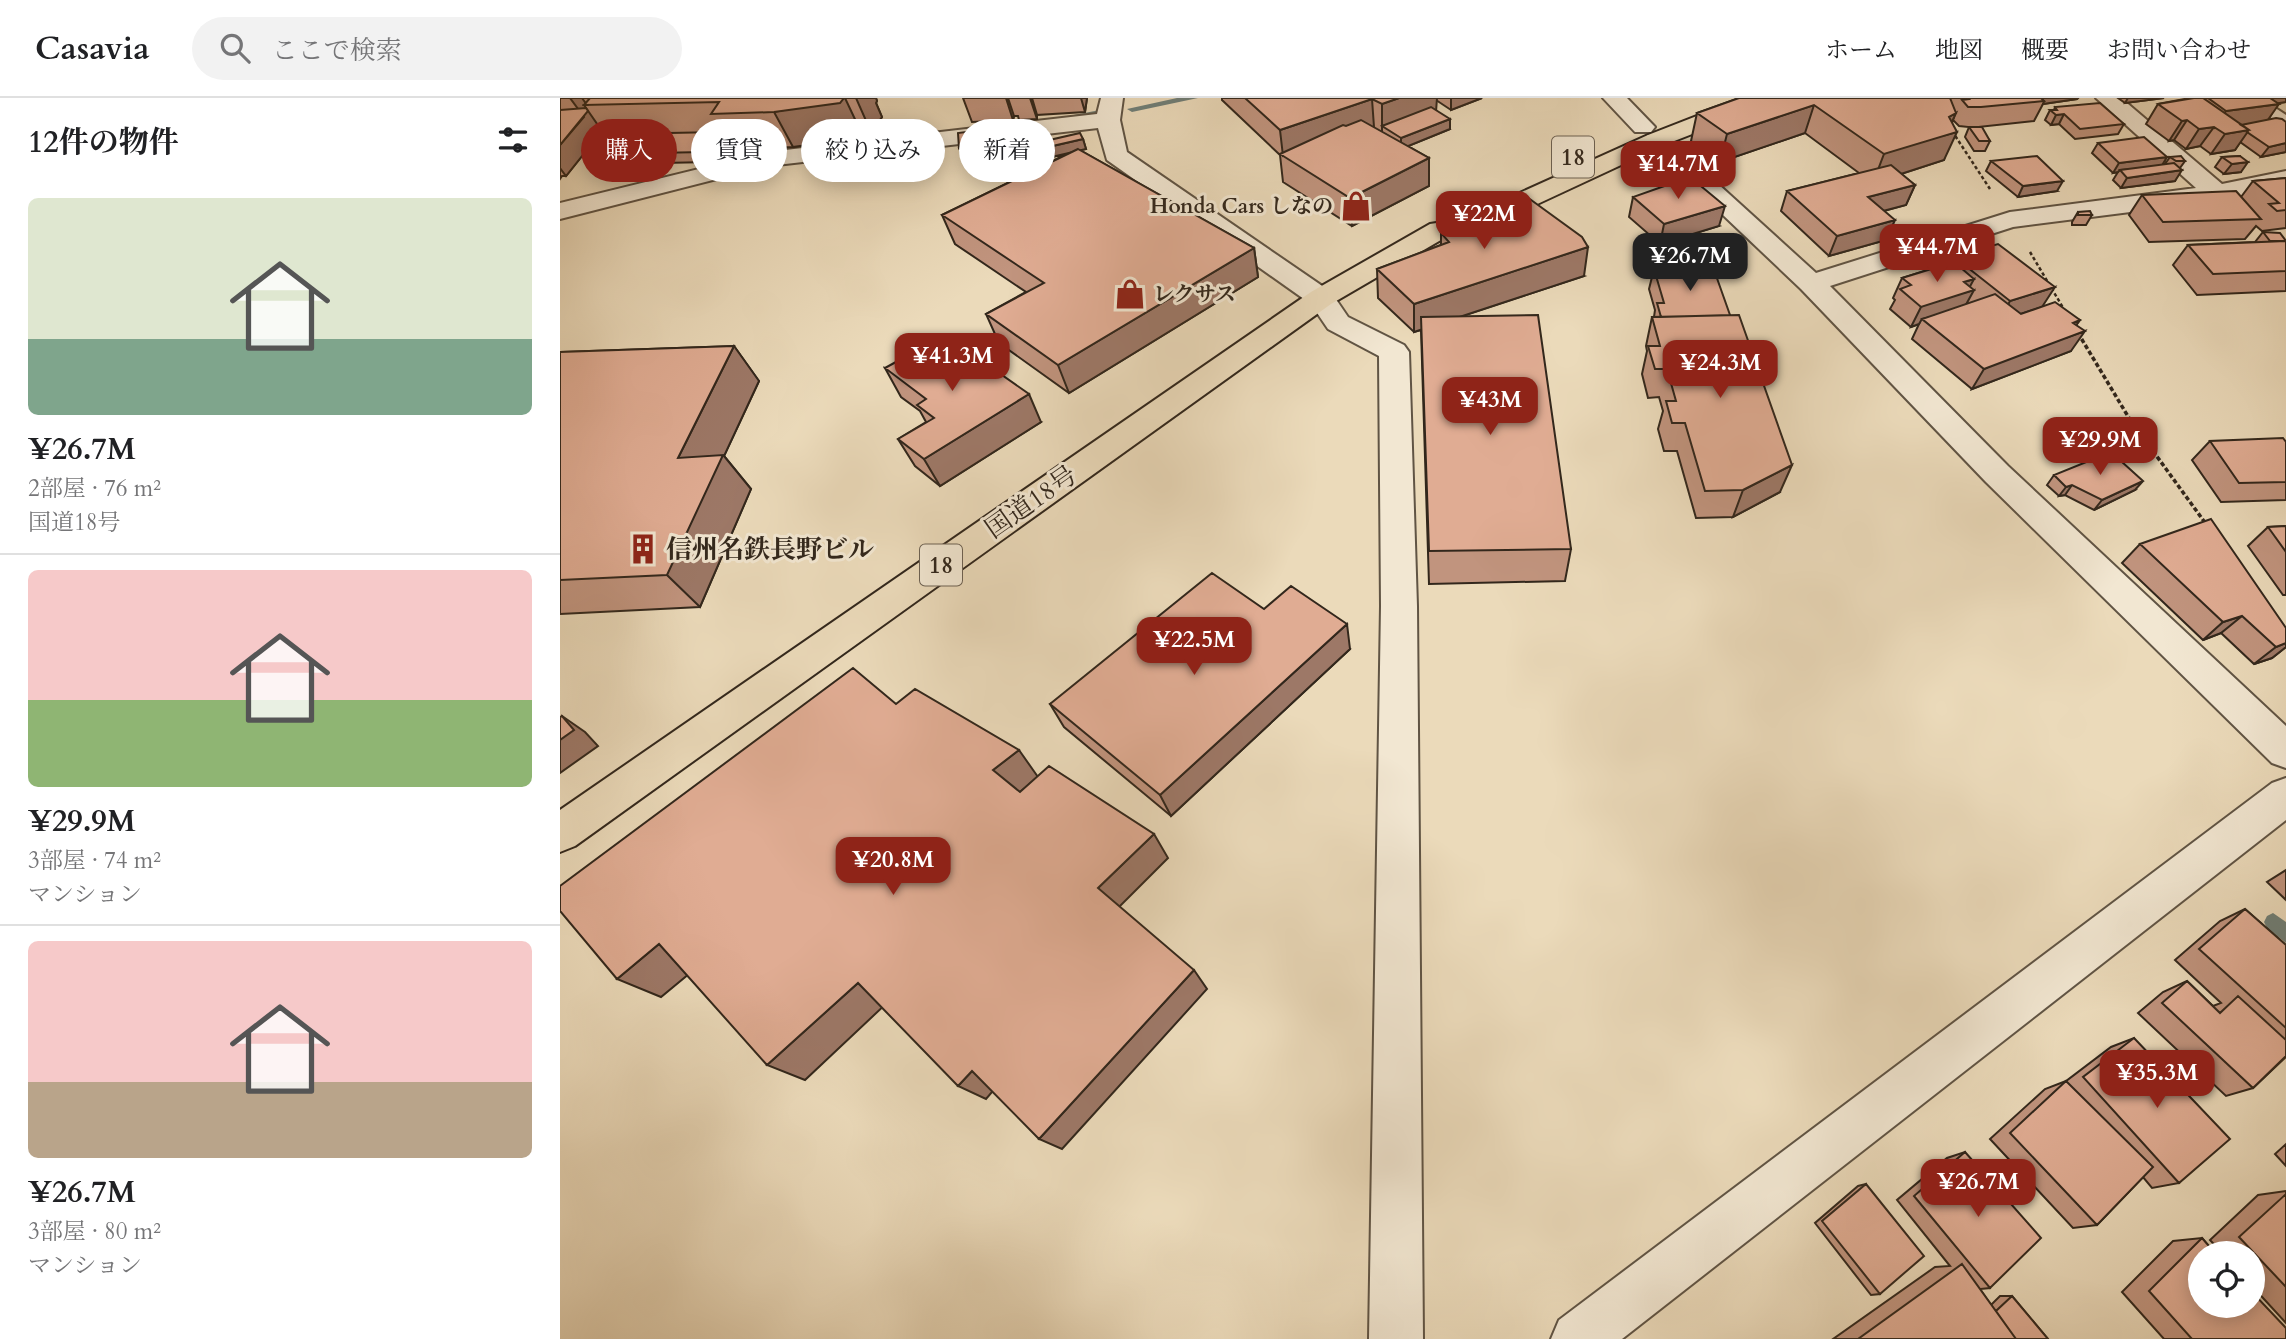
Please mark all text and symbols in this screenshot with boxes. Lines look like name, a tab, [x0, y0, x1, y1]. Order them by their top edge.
search box	[192, 17, 682, 80]
text: Casavia	[35, 26, 150, 71]
icon: search	[216, 29, 254, 67]
text: ここで検索	[272, 33, 402, 68]
text: ホーム	[1825, 34, 1897, 67]
text: 地図	[1935, 34, 1983, 67]
text: 概要	[2021, 34, 2069, 67]
text: お問い合わせ	[2107, 34, 2251, 67]
chip: 購入	[581, 119, 677, 182]
chip: 賃貸	[691, 119, 787, 182]
chip: 絞り込み	[801, 119, 945, 182]
chip: 新着	[959, 119, 1055, 182]
icon: filters	[494, 121, 532, 159]
text: 12件の物件	[28, 122, 179, 163]
road number: 18	[1552, 136, 1594, 178]
pin: ¥14.7M	[1621, 141, 1735, 201]
text: ¥14.7M	[1637, 148, 1719, 179]
shop icon: Honda Cars しなの	[1339, 189, 1373, 223]
place label: Honda Cars しなの	[1150, 192, 1333, 221]
pin: ¥22M	[1443, 192, 1525, 251]
text: ¥22M	[1452, 198, 1516, 229]
pin: ¥44.7M	[1880, 225, 1994, 284]
text: ¥44.7M	[1896, 231, 1978, 262]
pin: ¥26.7M	[1633, 234, 1747, 293]
text: ¥26.7M	[1649, 240, 1731, 271]
icon: home	[217, 243, 343, 369]
shop icon: レクサス	[1113, 277, 1147, 311]
place label: レクサス	[1153, 280, 1236, 309]
pin: ¥41.3M	[895, 334, 1009, 393]
text: ¥41.3M	[911, 340, 993, 371]
pin: ¥24.3M	[1663, 341, 1777, 400]
text: ¥24.3M	[1679, 347, 1761, 378]
pin: ¥43M	[1449, 378, 1531, 437]
text: ¥43M	[1458, 384, 1522, 415]
pin: ¥29.9M	[2043, 418, 2157, 477]
text: ¥29.9M	[2059, 424, 2141, 455]
text: ¥26.7M	[28, 429, 136, 470]
street label: 国道18号	[978, 458, 1084, 546]
text: 2部屋 · 76 m²	[28, 473, 161, 504]
text: 国道18号	[28, 507, 121, 538]
building icon: 信州名鉄長野ビル	[626, 532, 660, 566]
place label: 信州名鉄長野ビル	[666, 532, 874, 567]
road number: 18	[920, 544, 962, 586]
icon: home	[217, 615, 343, 741]
pin: ¥22.5M	[1137, 618, 1251, 677]
text: ¥22.5M	[1153, 624, 1235, 655]
text: ¥29.9M	[28, 801, 136, 842]
pin: ¥20.8M	[836, 838, 950, 897]
text: ¥20.8M	[852, 844, 934, 875]
text: 3部屋 · 74 m²	[28, 845, 161, 876]
text: マンション	[28, 879, 142, 910]
icon: home	[217, 986, 343, 1112]
pin: ¥35.3M	[2100, 1051, 2214, 1110]
text: ¥35.3M	[2116, 1057, 2198, 1088]
pin: ¥26.7M	[1921, 1160, 2035, 1219]
text: ¥26.7M	[1937, 1166, 2019, 1197]
text: ¥26.7M	[28, 1172, 136, 1213]
text: 3部屋 · 80 m²	[28, 1216, 161, 1247]
map controls	[2188, 1241, 2265, 1318]
button: locate	[2188, 1241, 2265, 1318]
text: マンション	[28, 1250, 142, 1281]

